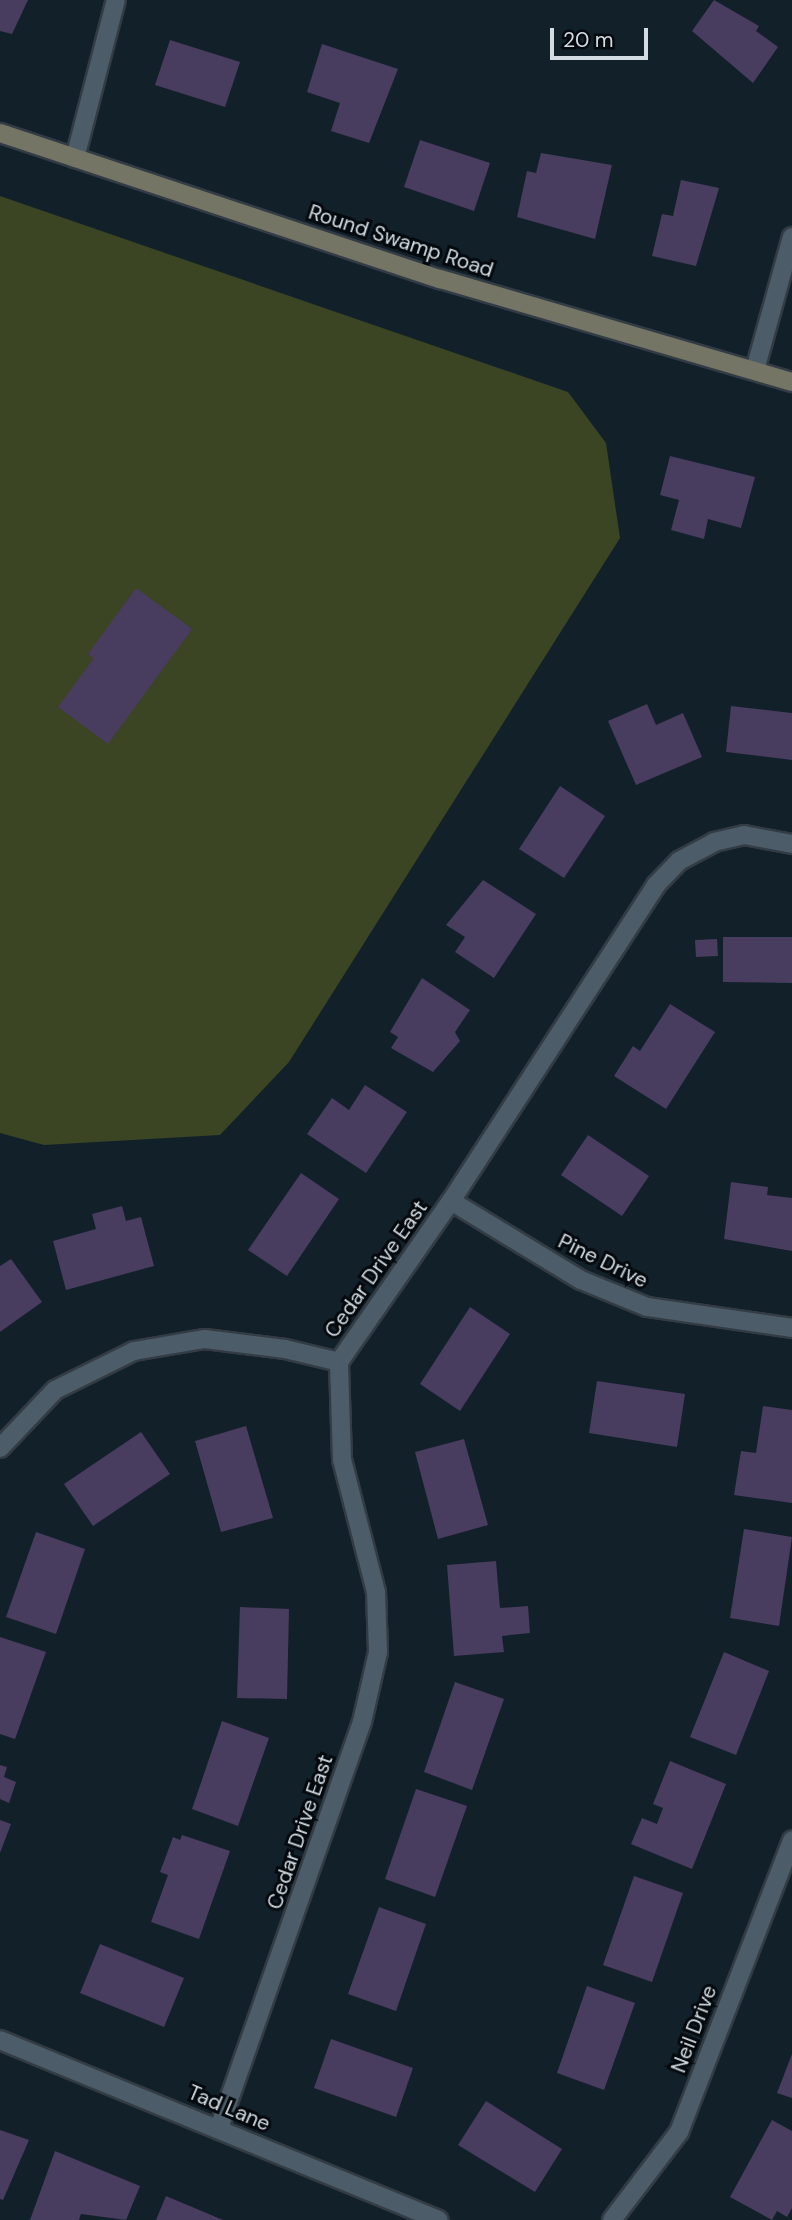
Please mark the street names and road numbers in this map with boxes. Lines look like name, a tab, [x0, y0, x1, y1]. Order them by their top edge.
street label: Round Swamp Road	[305, 199, 497, 283]
street label: Cedar Drive East	[319, 1195, 433, 1343]
street label: Pine Drive	[554, 1229, 652, 1293]
street label: Cedar Drive East	[262, 1751, 338, 1913]
street label: Neil Drive	[666, 1982, 722, 2076]
street label: Tad Lane	[184, 2079, 274, 2137]

